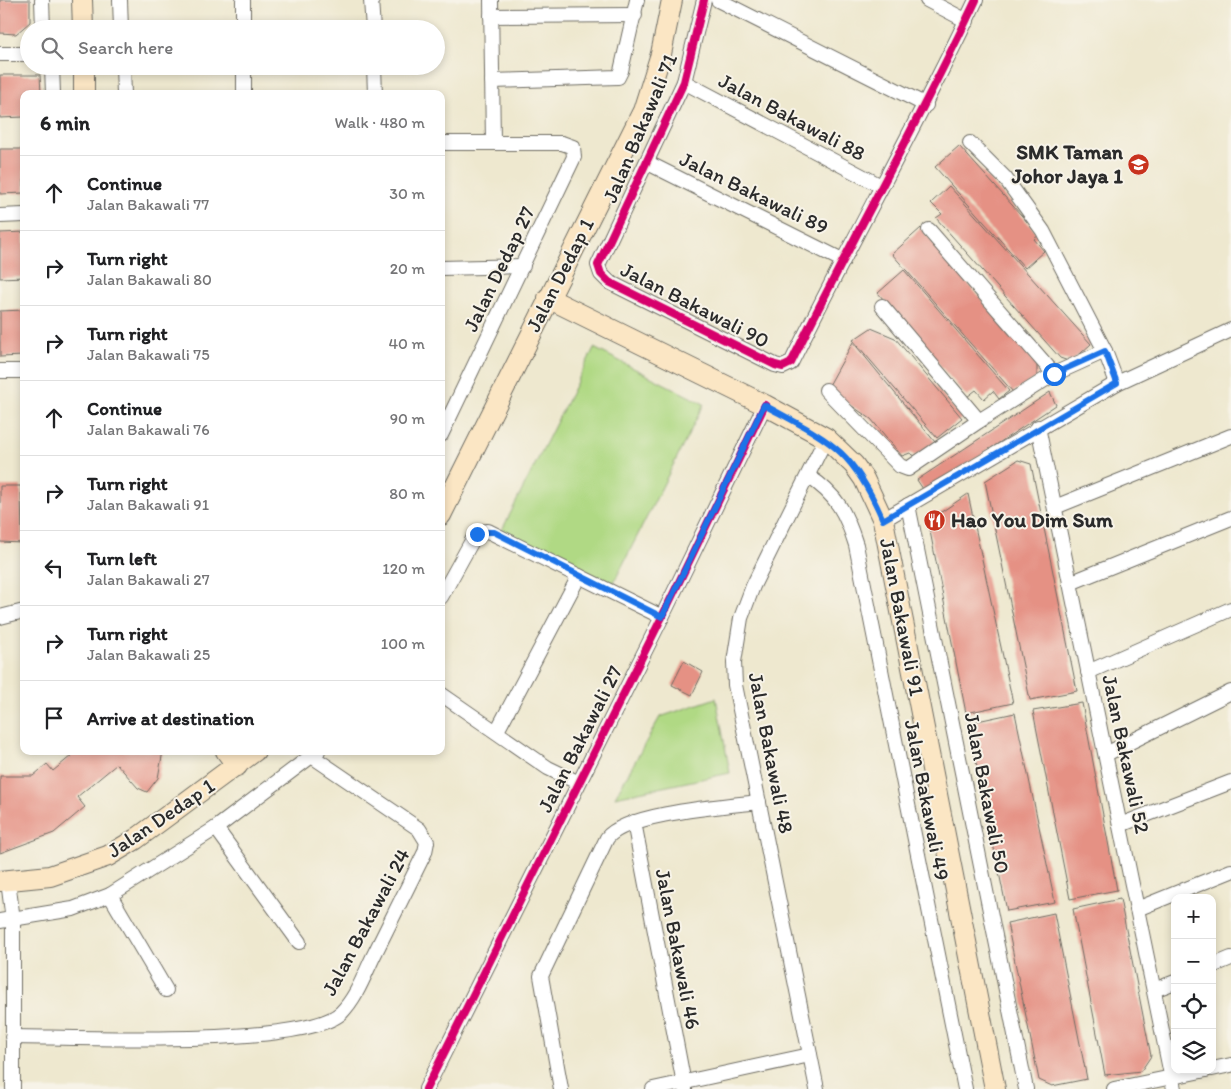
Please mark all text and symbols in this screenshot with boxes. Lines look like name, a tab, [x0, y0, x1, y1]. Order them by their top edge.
search box	[20, 20, 445, 75]
icon: search	[38, 34, 66, 62]
text: Search here	[78, 36, 173, 59]
street label: Jalan Bakawali 71	[597, 49, 682, 206]
street label: Jalan Bakawali 88	[715, 67, 870, 166]
text: 6 min	[40, 110, 90, 135]
text: Walk · 480 m	[335, 113, 425, 132]
place label: SMK Taman Johor Jaya 1	[1011, 139, 1124, 189]
street label: Jalan Bakawali 89	[676, 146, 833, 239]
school or university icon: SMK Taman Johor Jaya 1	[1127, 152, 1151, 176]
text: Continue	[87, 172, 162, 195]
icon: ahead	[40, 179, 68, 207]
text: 30 m	[389, 184, 425, 203]
text: Jalan Bakawali 77	[87, 195, 209, 214]
street label: Jalan Dedap 27	[457, 202, 540, 335]
street label: Jalan Dedap 1	[520, 214, 599, 336]
text: Turn right	[87, 247, 168, 270]
icon: right	[40, 254, 68, 282]
street label: Jalan Bakawali 90	[617, 256, 774, 353]
text: 20 m	[390, 259, 425, 278]
text: Jalan Bakawali 80	[87, 270, 212, 289]
text: Turn right	[87, 322, 168, 345]
icon: right	[40, 329, 68, 357]
text: 40 m	[388, 334, 425, 353]
text: Jalan Bakawali 75	[87, 345, 210, 364]
route start	[1043, 363, 1066, 386]
text: Continue	[87, 397, 162, 420]
icon: ahead	[40, 404, 68, 432]
text: 90 m	[390, 409, 425, 428]
text: Jalan Bakawali 76	[87, 420, 210, 439]
text: Turn right	[87, 472, 168, 495]
icon: right	[40, 479, 68, 507]
text: 80 m	[389, 484, 425, 503]
text: Jalan Bakawali 91	[87, 495, 209, 514]
place label: Hao You Dim Sum	[951, 507, 1114, 532]
restaurant icon: Hao You Dim Sum	[923, 508, 947, 532]
route end	[466, 523, 489, 546]
street label: Jalan Bakawali 91	[875, 536, 930, 698]
text: Turn left	[87, 547, 157, 570]
icon: left	[40, 554, 68, 582]
text: 120 m	[382, 559, 425, 578]
text: Jalan Bakawali 27	[87, 570, 210, 589]
text: Turn right	[87, 622, 168, 645]
icon: right	[40, 629, 68, 657]
text: 100 m	[381, 634, 425, 653]
text: Jalan Bakawali 25	[87, 645, 210, 664]
street label: Jalan Bakawali 27	[532, 661, 627, 816]
street label: Jalan Bakawali 48	[744, 670, 799, 836]
street label: Jalan Bakawali 52	[1097, 672, 1156, 836]
icon: arrive	[40, 704, 68, 732]
text: Arrive at destination	[87, 707, 254, 730]
street label: Jalan Bakawali 50	[960, 710, 1015, 876]
street label: Jalan Bakawali 49	[900, 717, 955, 882]
street label: Jalan Dedap 1	[102, 772, 219, 863]
street label: Jalan Bakawali 24	[316, 844, 415, 1000]
street label: Jalan Bakawali 46	[651, 866, 706, 1031]
map controls	[1171, 894, 1216, 1074]
button: +	[1171, 894, 1216, 939]
button: −	[1171, 939, 1216, 984]
button: locate	[1171, 984, 1216, 1029]
button: layers	[1171, 1029, 1216, 1074]

